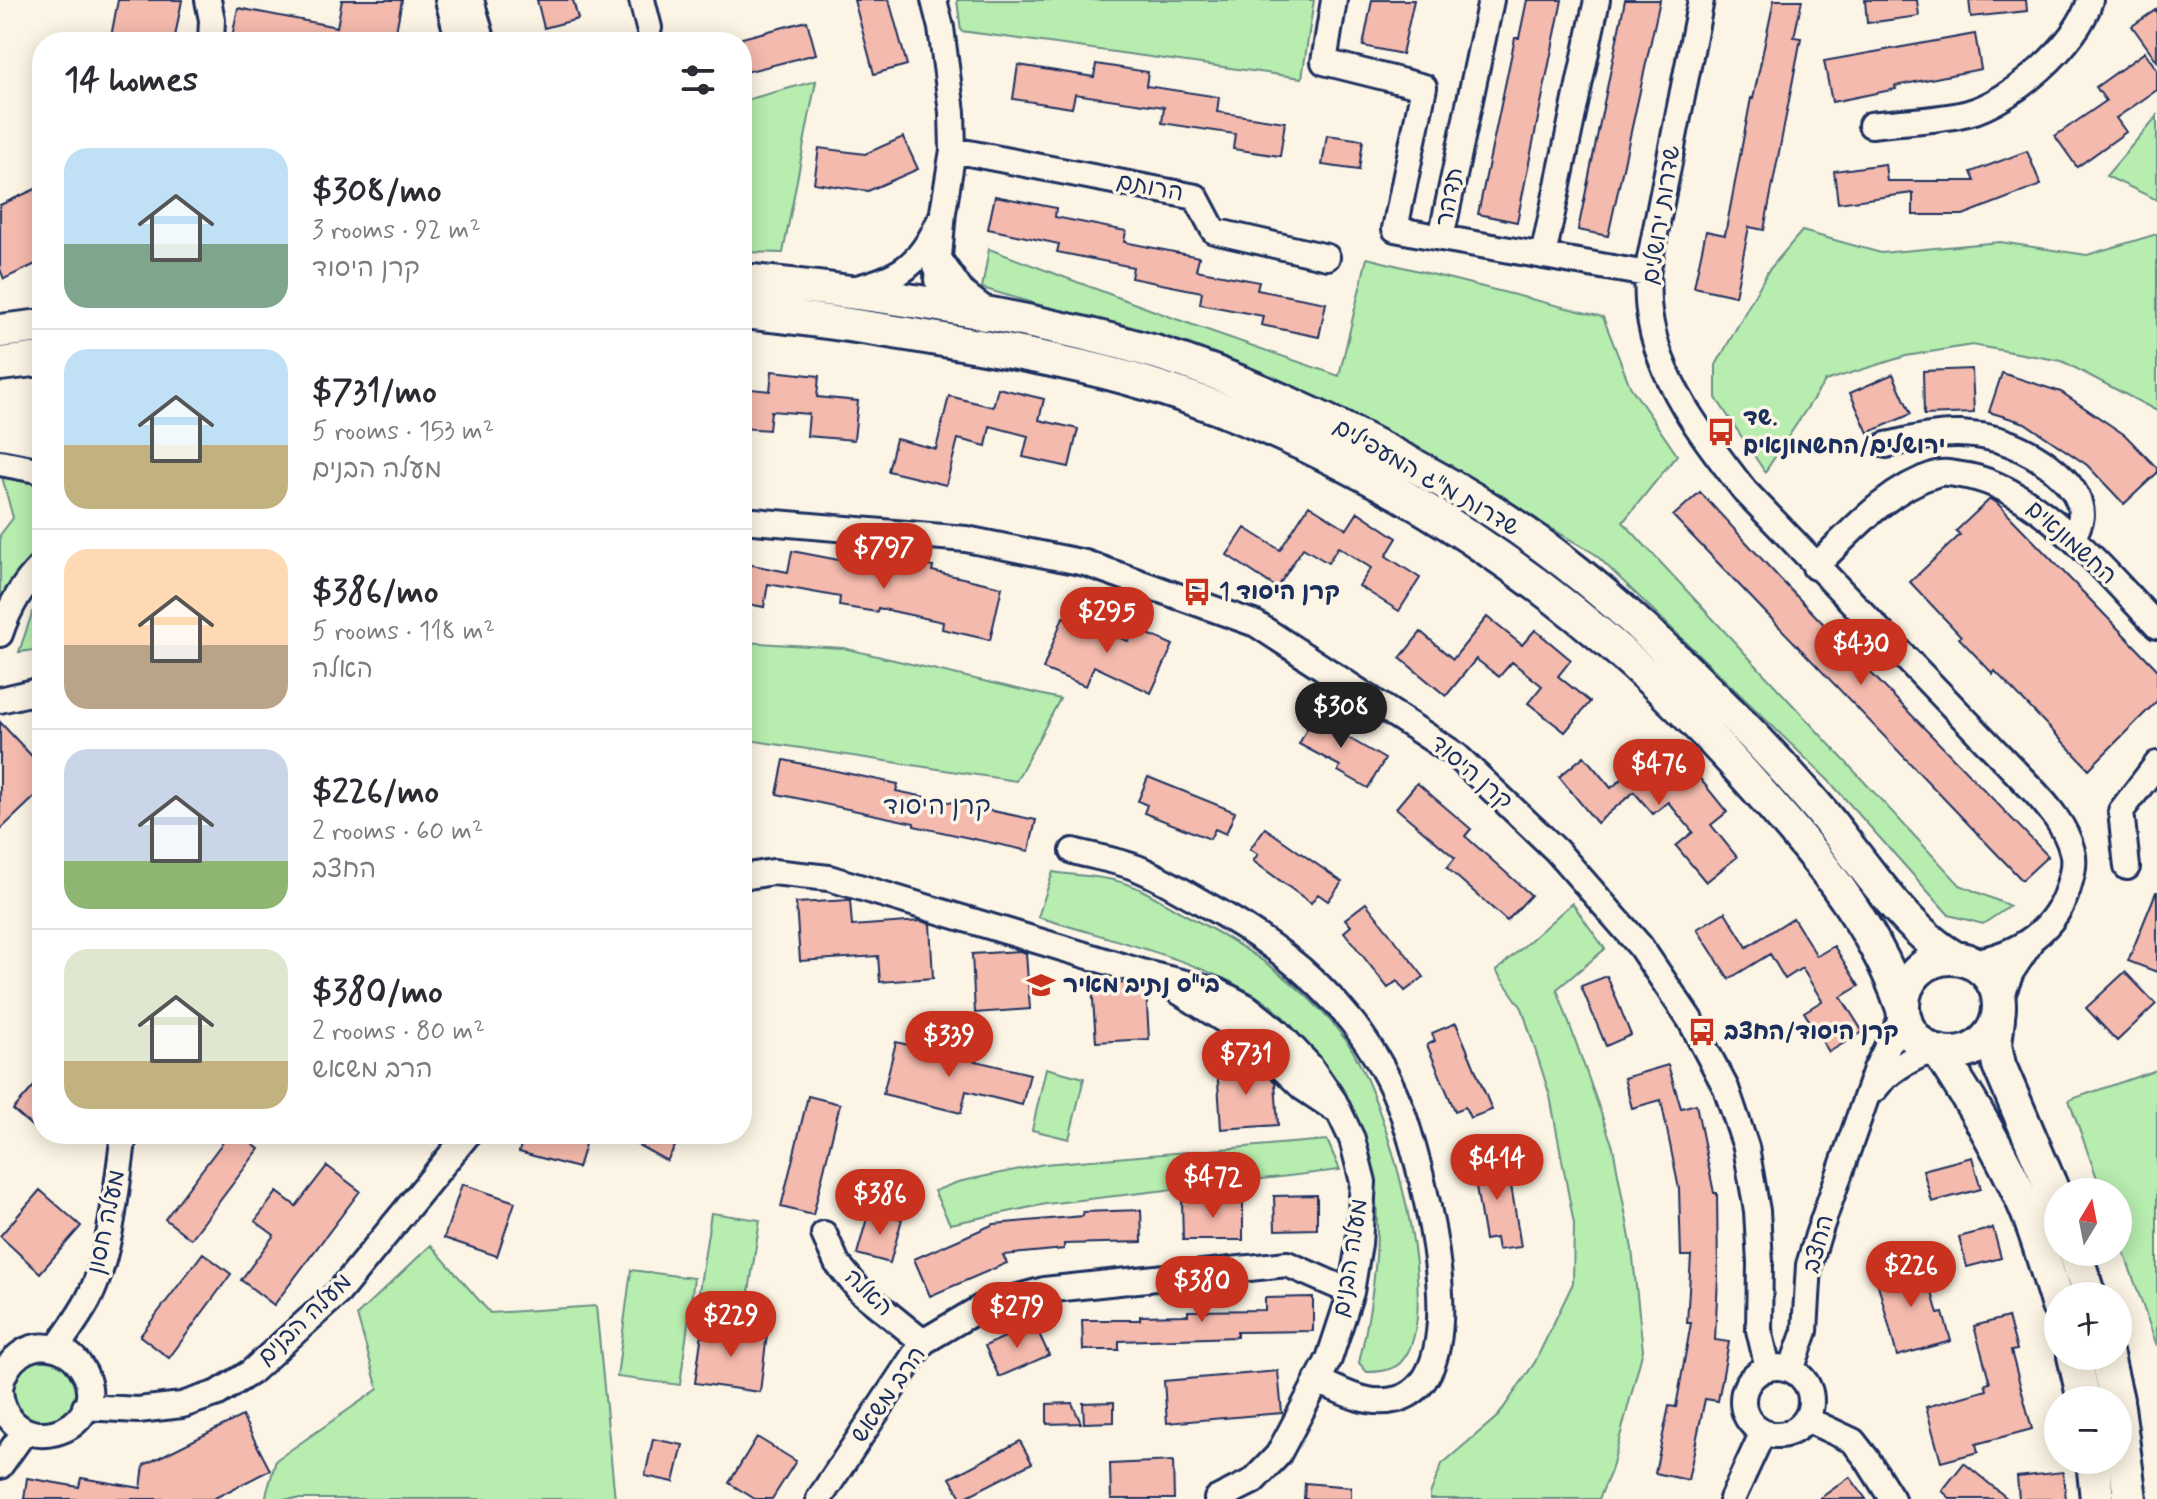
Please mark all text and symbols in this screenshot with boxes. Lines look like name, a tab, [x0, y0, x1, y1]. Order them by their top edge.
text: 14 homes	[64, 58, 198, 103]
icon: filters	[676, 58, 720, 102]
street label: שדרות ירושלים	[1636, 143, 1688, 287]
street label: תדהר	[1429, 165, 1471, 229]
street label: הרותם	[1114, 166, 1186, 210]
text: $308/mo	[312, 169, 442, 214]
icon: home	[128, 180, 224, 276]
text: 3 rooms · 92 m²	[312, 214, 481, 248]
text: קרן היסוד	[312, 252, 420, 286]
text: $731/mo	[312, 370, 437, 415]
icon: home	[128, 381, 224, 477]
place label: שד. ירושלים/החשמונאים	[1743, 403, 1945, 462]
street label: שדרות מ"ג המעפילים	[1327, 412, 1525, 544]
text: 5 rooms · 153 m²	[312, 415, 494, 449]
bus stop icon: שד. ירושלים/החשמונאים	[1706, 417, 1736, 447]
text: מעלה הבנים	[312, 453, 442, 487]
street label: החשמונאים	[2019, 494, 2123, 592]
pin: $797	[837, 523, 931, 591]
text: $797	[853, 532, 915, 566]
text: $386/mo	[312, 570, 438, 615]
bus stop icon: קרן היסוד 1	[1182, 577, 1212, 607]
place label: קרן היסוד 1	[1219, 577, 1340, 608]
icon: home	[128, 581, 224, 677]
pin: $295	[1060, 587, 1154, 655]
text: $295	[1078, 596, 1136, 630]
text: 5 rooms · 118 m²	[312, 615, 495, 649]
pin: $430	[1814, 619, 1908, 687]
text: $430	[1832, 628, 1890, 662]
text: האלה	[312, 653, 373, 687]
pin: $308	[1294, 682, 1388, 750]
text: $308	[1313, 691, 1369, 725]
street label: קרן היסוד	[1423, 729, 1519, 817]
pin: $476	[1612, 739, 1706, 807]
text: $476	[1631, 748, 1687, 782]
text: $226/mo	[312, 770, 439, 815]
icon: home	[128, 781, 224, 877]
district label: קרן היסוד	[883, 790, 991, 824]
text: 2 rooms · 60 m²	[312, 815, 483, 849]
text: החצב	[312, 853, 376, 887]
text: $380/mo	[312, 970, 443, 1015]
school or university icon: בי"ס נתיב מאיר	[1026, 970, 1056, 1000]
place label: בי"ס נתיב מאיר	[1063, 970, 1220, 1001]
icon: home	[128, 981, 224, 1077]
pin: $339	[902, 1011, 996, 1079]
text: 2 rooms · 80 m²	[312, 1015, 485, 1049]
bus stop icon: קרן היסוד/החצב	[1687, 1017, 1717, 1047]
place label: קרן היסוד/החצב	[1724, 1017, 1899, 1048]
text: $339	[923, 1020, 975, 1054]
pin: $731	[1199, 1029, 1293, 1097]
text: $731	[1220, 1038, 1272, 1072]
text: הרב משאש	[312, 1053, 433, 1087]
pin: $414	[1450, 1134, 1544, 1202]
text: $414	[1469, 1143, 1525, 1177]
pin: $472	[1166, 1152, 1260, 1220]
text: $472	[1183, 1161, 1243, 1195]
street label: מעלה חסון	[81, 1167, 133, 1277]
pin: $386	[833, 1169, 927, 1237]
text: $386	[853, 1178, 907, 1212]
north arrow	[2044, 1178, 2132, 1266]
map controls	[2044, 1178, 2132, 1474]
street label: מעלה הבנים	[1326, 1196, 1376, 1320]
street label: החצב	[1796, 1211, 1842, 1277]
pin: $226	[1864, 1241, 1958, 1309]
text: $226	[1884, 1250, 1938, 1284]
pin: $380	[1155, 1256, 1249, 1324]
street label: האלה	[837, 1262, 899, 1324]
text: $380	[1174, 1265, 1230, 1299]
street label: מעלה הבנים	[251, 1267, 359, 1373]
pin: $279	[970, 1282, 1064, 1350]
button: +	[2044, 1282, 2132, 1370]
pin: $229	[684, 1291, 778, 1359]
text: $279	[990, 1291, 1044, 1325]
text: $229	[703, 1300, 759, 1334]
street label: הרב משאש	[844, 1341, 934, 1449]
button: −	[2044, 1386, 2132, 1474]

